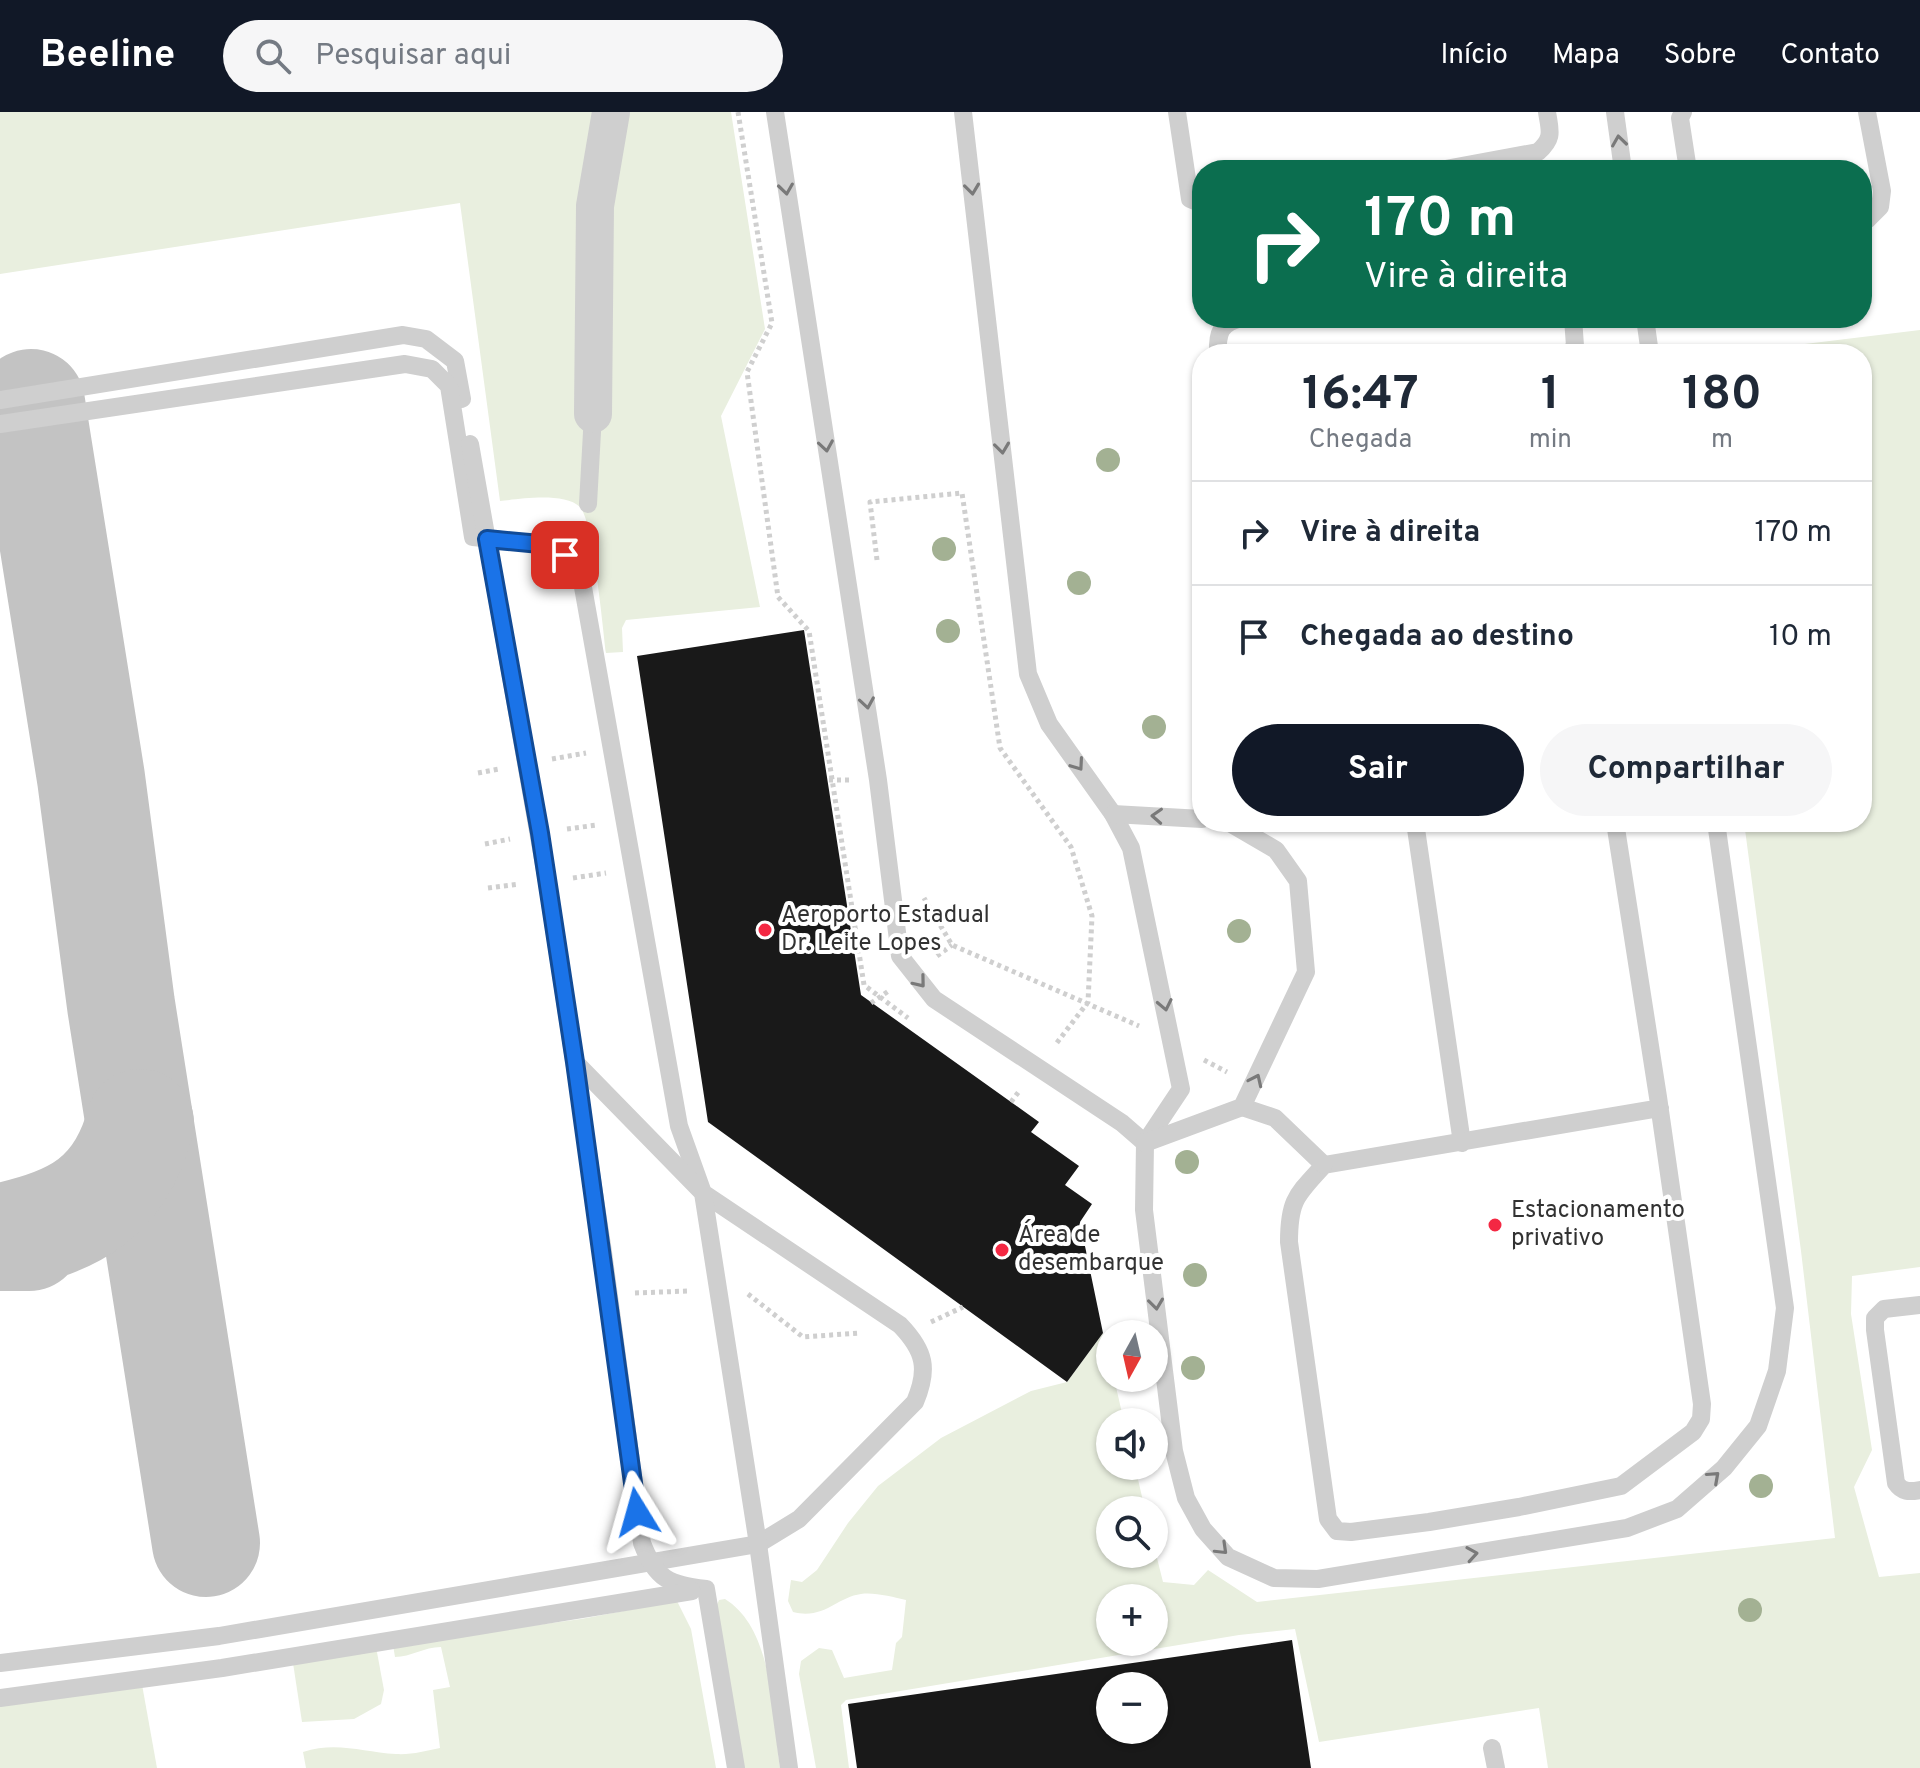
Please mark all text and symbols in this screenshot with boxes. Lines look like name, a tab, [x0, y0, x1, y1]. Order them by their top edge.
search box	[223, 20, 783, 92]
text: Beeline	[40, 32, 175, 81]
icon: search	[251, 34, 295, 78]
text: Pesquisar aqui	[315, 38, 511, 75]
text: Início	[1440, 38, 1508, 74]
text: Mapa	[1552, 38, 1620, 74]
text: Sobre	[1664, 38, 1736, 74]
text: Contato	[1780, 38, 1880, 74]
one-way arrow	[1611, 134, 1628, 148]
one-way arrow	[777, 182, 794, 196]
one-way arrow	[964, 183, 981, 196]
text: 170 m	[1364, 186, 1516, 256]
icon: right	[1232, 192, 1336, 296]
text: Vire à direita	[1364, 255, 1568, 301]
text: 16:47	[1302, 366, 1419, 426]
text: 1	[1541, 366, 1560, 426]
text: 180	[1682, 366, 1762, 426]
text: Chegada	[1309, 424, 1412, 457]
text: min	[1529, 424, 1572, 457]
text: m	[1711, 424, 1733, 457]
one-way arrow	[817, 439, 834, 453]
one-way arrow	[994, 442, 1011, 455]
icon: right	[1232, 511, 1276, 555]
text: Vire à direita	[1300, 515, 1480, 552]
text: 170 m	[1754, 515, 1832, 552]
pin	[531, 521, 599, 589]
icon: arrive	[543, 533, 587, 577]
icon: arrive	[1232, 615, 1276, 659]
text: Chegada ao destino	[1300, 619, 1574, 656]
text: 10 m	[1769, 619, 1832, 656]
one-way arrow	[858, 696, 875, 710]
button: Sair	[1232, 724, 1524, 816]
button: Compartilhar	[1540, 724, 1832, 816]
one-way arrow	[1068, 756, 1083, 770]
one-way arrow	[1150, 808, 1163, 825]
place label: Aeroporto Estadual Dr. Leite Lopes	[781, 901, 990, 959]
marker: Aeroporto Estadual Dr. Leite Lopes	[756, 921, 774, 939]
one-way arrow	[910, 973, 925, 987]
one-way arrow	[1156, 998, 1173, 1012]
one-way arrow	[1246, 1073, 1262, 1088]
place label: Estacionamento privativo	[1511, 1196, 1685, 1254]
marker: Estacionamento privativo	[1486, 1216, 1504, 1234]
place label: Área de desembarque	[1018, 1219, 1164, 1279]
marker: Área de desembarque	[993, 1241, 1011, 1259]
one-way arrow	[1147, 1297, 1164, 1311]
north arrow	[1096, 1320, 1168, 1392]
map controls	[1096, 1320, 1168, 1744]
button: sound	[1096, 1408, 1168, 1480]
position arrow	[595, 1470, 679, 1554]
one-way arrow	[1705, 1471, 1719, 1486]
button: search	[1096, 1496, 1168, 1568]
one-way arrow	[1213, 1540, 1228, 1555]
one-way arrow	[1465, 1546, 1479, 1563]
button: +	[1096, 1584, 1168, 1656]
button: −	[1096, 1672, 1168, 1744]

